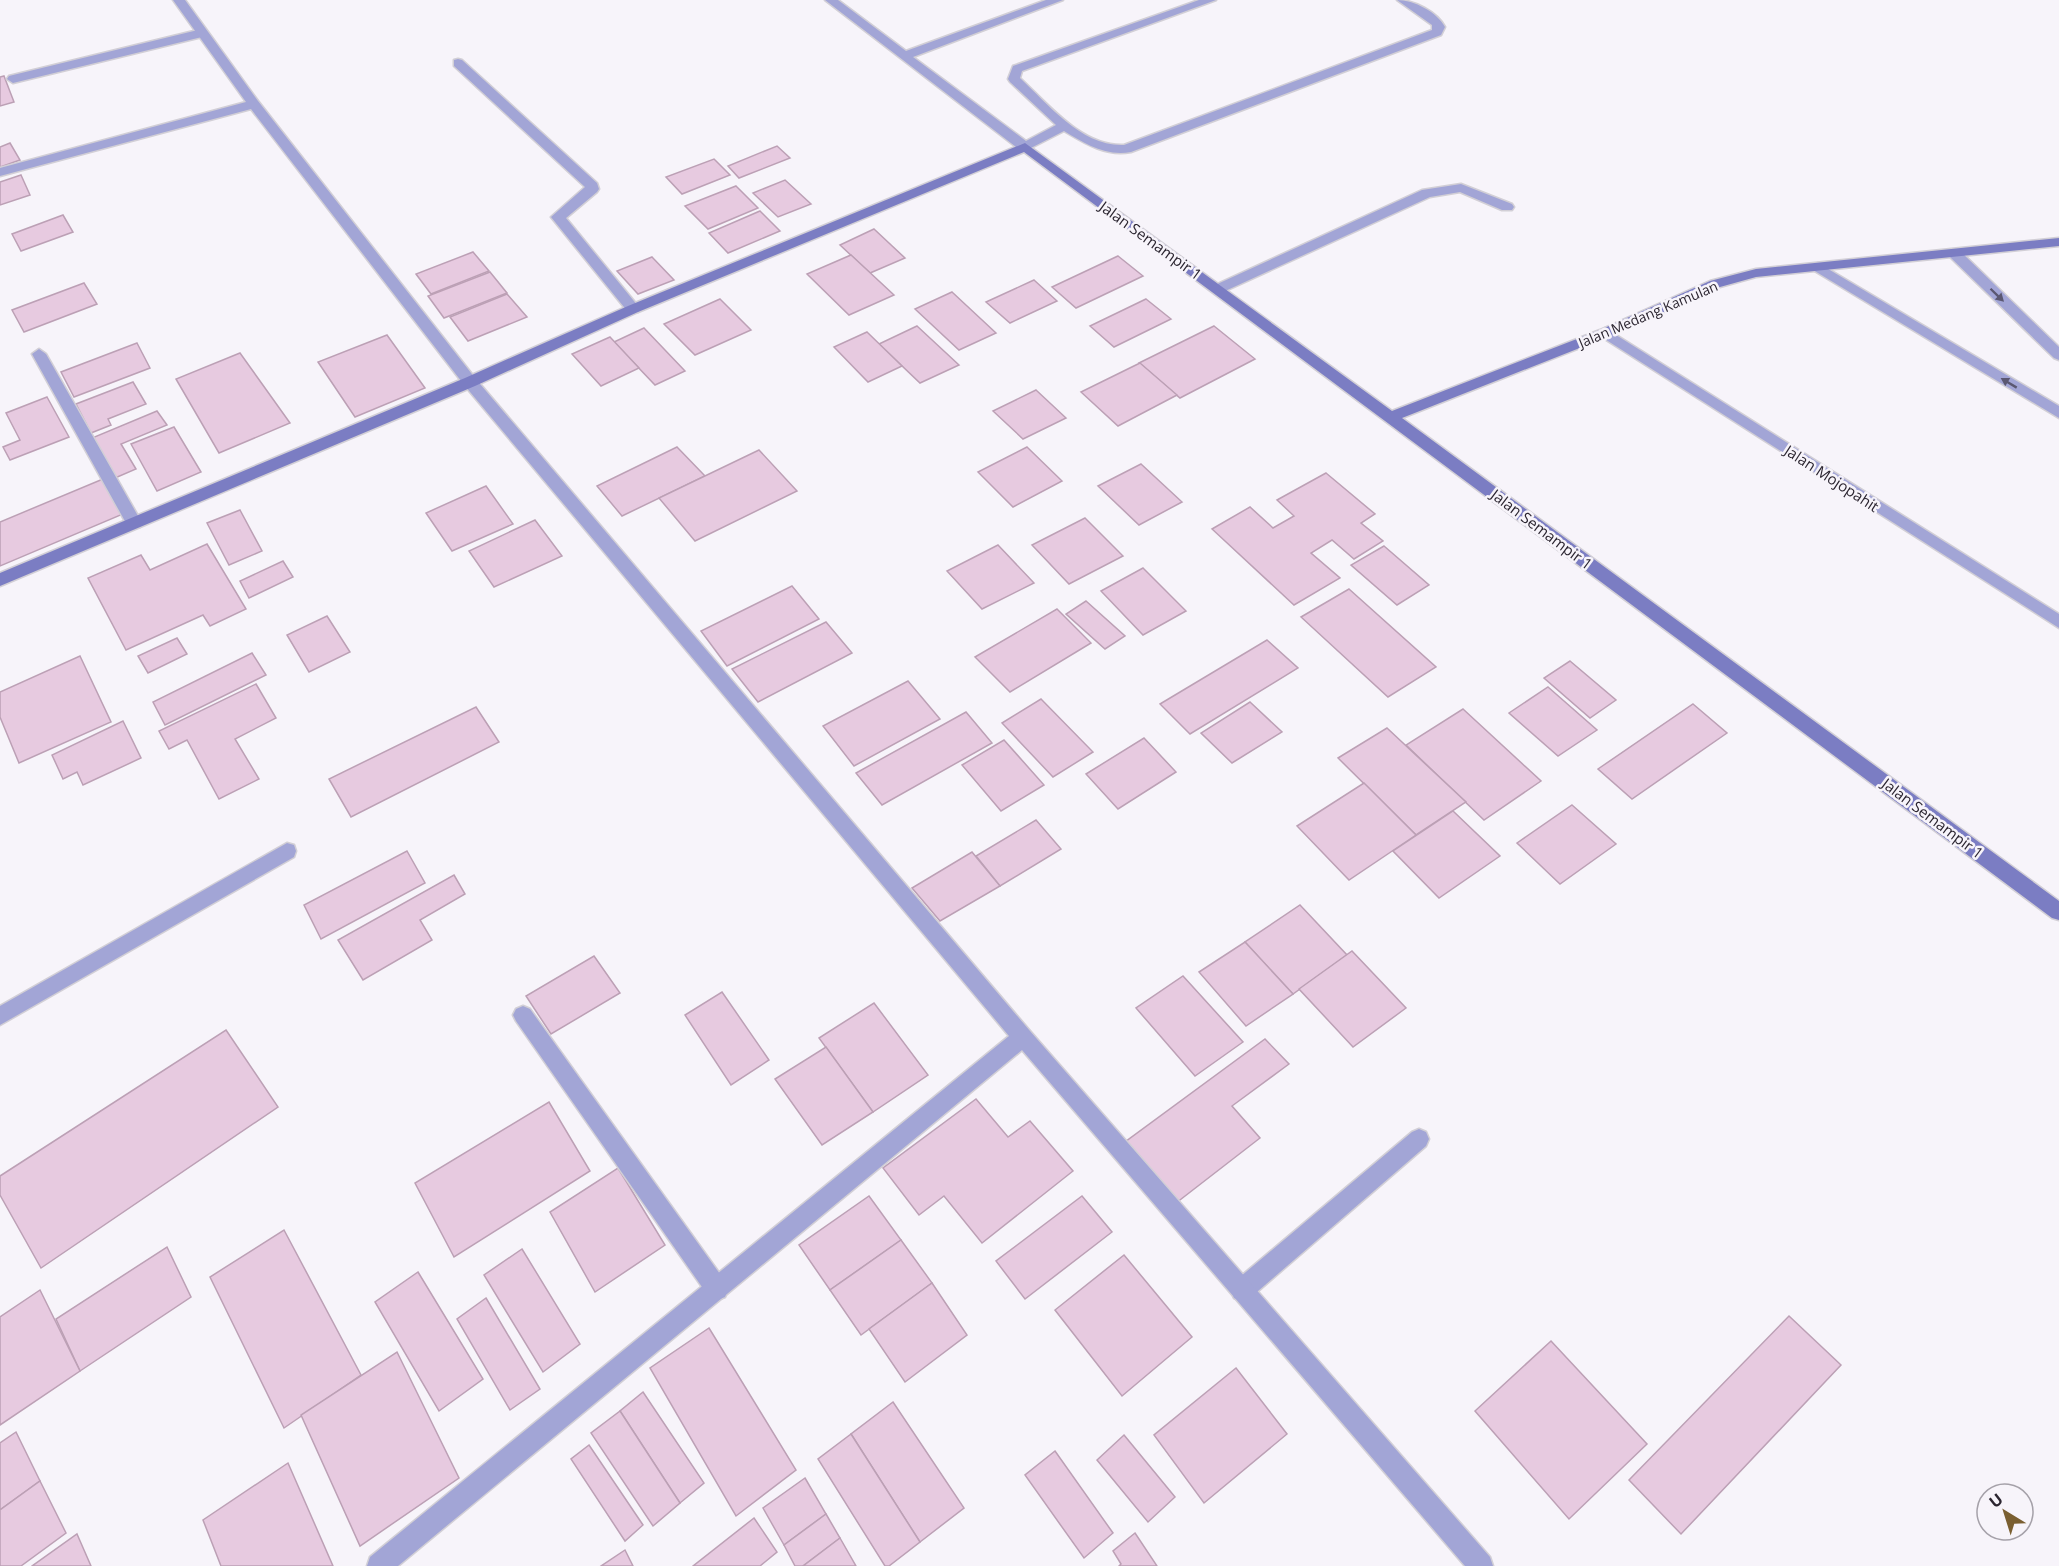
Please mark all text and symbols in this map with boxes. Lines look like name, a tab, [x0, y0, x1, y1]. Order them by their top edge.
street label: Jalan Semampir 1	[1094, 195, 1206, 284]
street label: Jalan Medang Kamulan	[1574, 276, 1721, 353]
one-way arrow	[1989, 288, 2004, 301]
one-way arrow	[2001, 377, 2017, 388]
street label: Jalan Mojopahit	[1779, 439, 1883, 516]
street label: Jalan Semampir 1	[1486, 483, 1597, 574]
street label: Jalan Semampir 1	[1877, 772, 1988, 863]
north arrow	[1975, 1482, 2035, 1542]
text: U	[1984, 1488, 2007, 1513]

